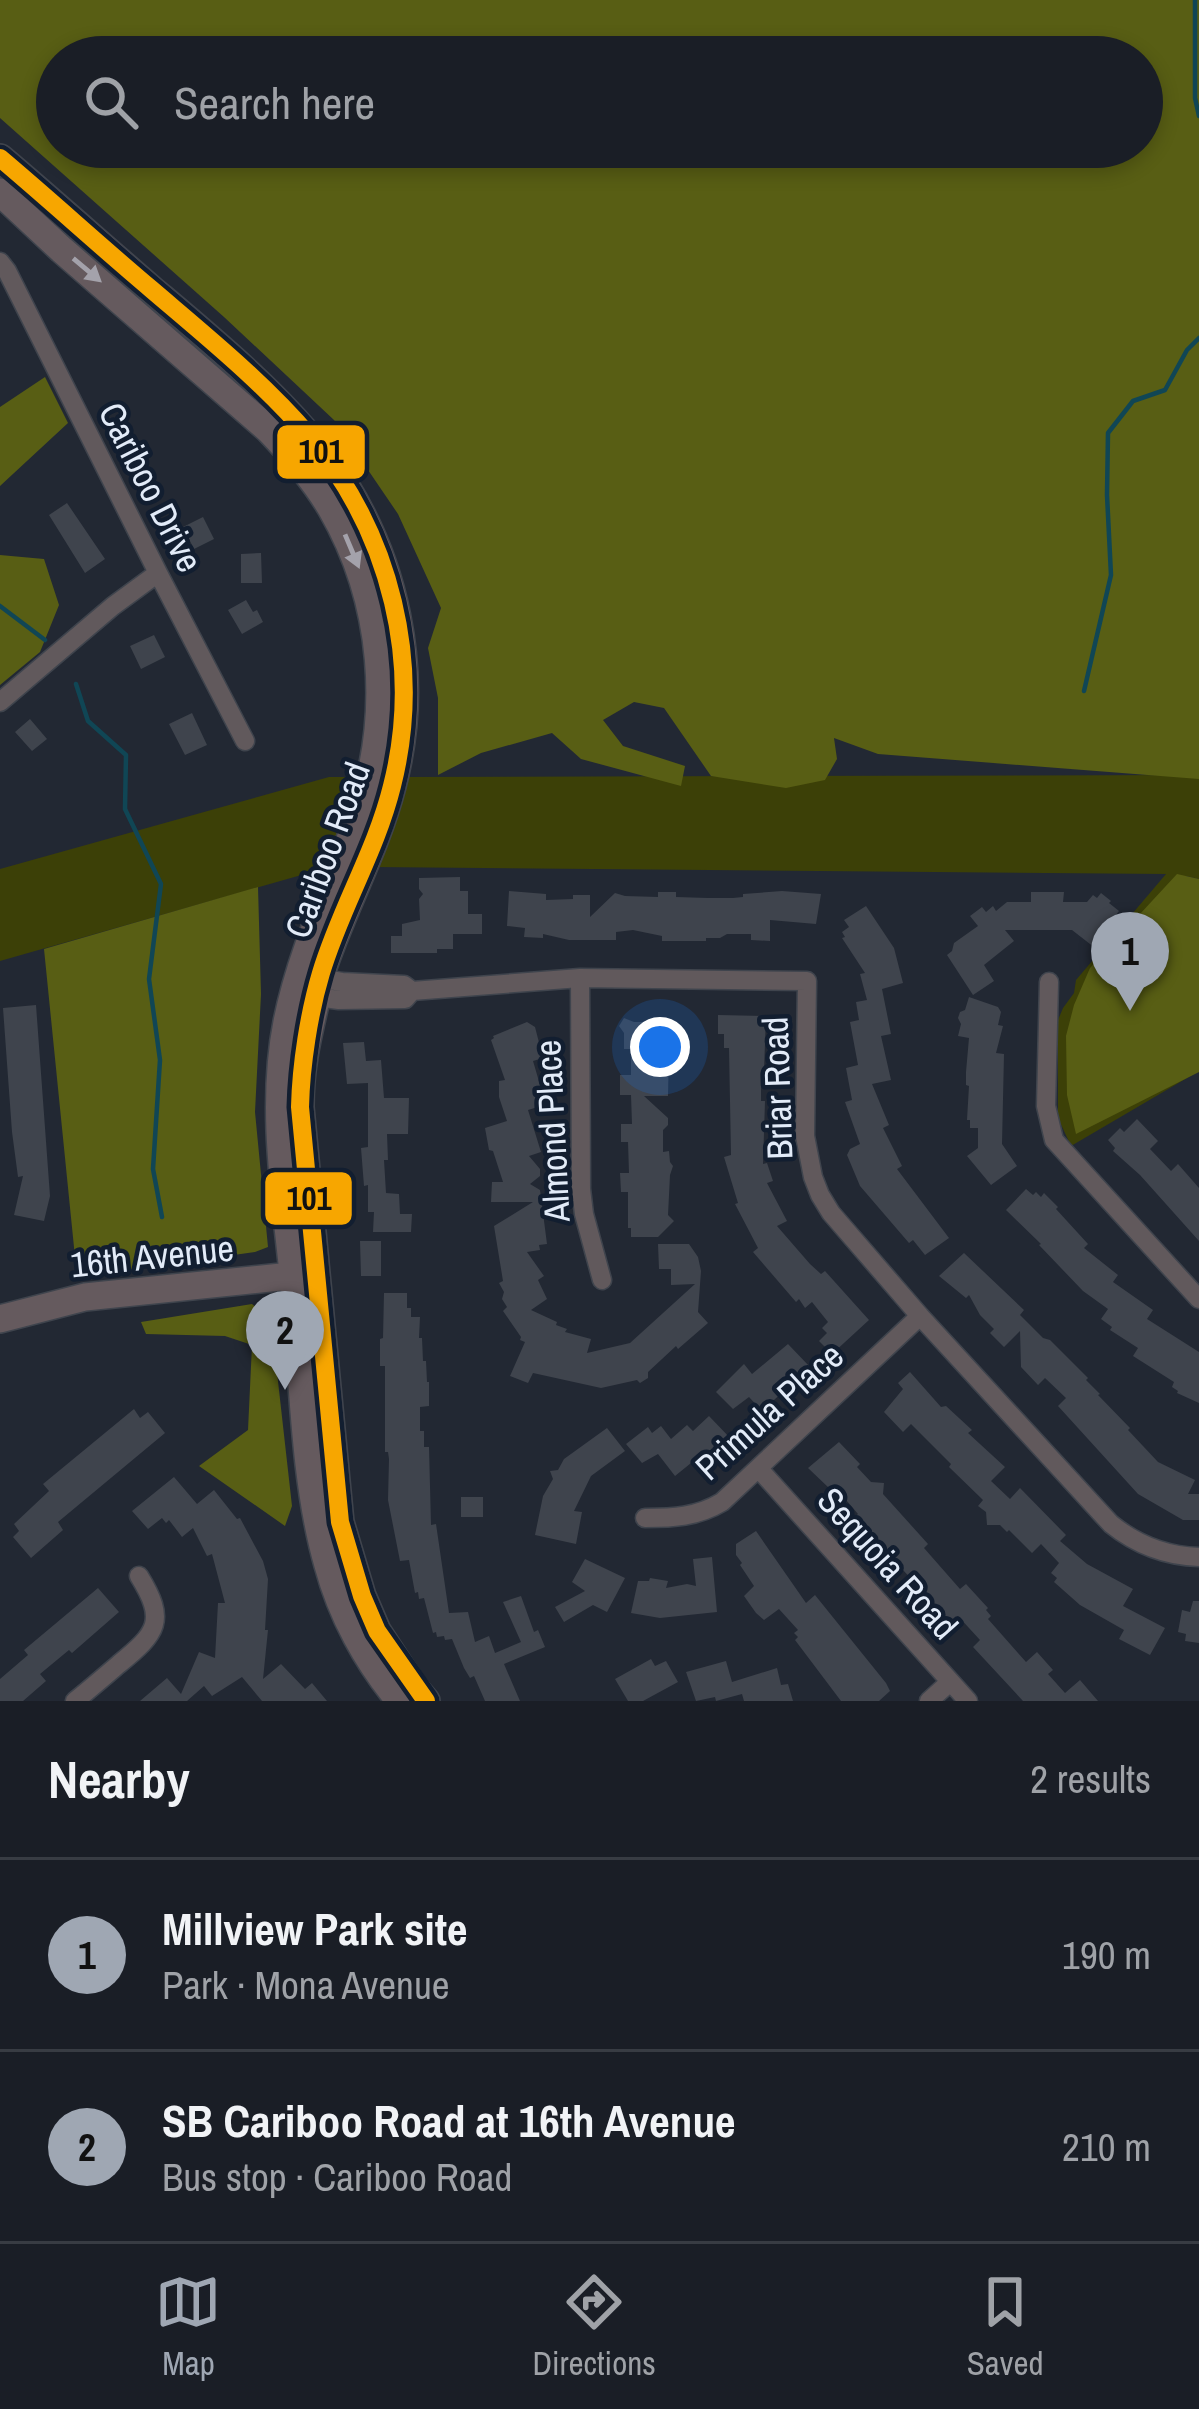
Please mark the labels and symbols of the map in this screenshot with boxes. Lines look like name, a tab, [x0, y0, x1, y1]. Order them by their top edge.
one-way arrow	[72, 257, 102, 283]
street label: Cariboo Drive	[88, 394, 214, 580]
line badge: 101	[275, 423, 367, 481]
text: 101	[298, 429, 345, 473]
one-way arrow	[342, 534, 362, 569]
street label: Cariboo Road	[273, 755, 381, 945]
pin: 1	[1091, 912, 1169, 1011]
street label: Briar Road	[751, 1016, 803, 1160]
your location	[630, 1017, 690, 1077]
street label: Almond Place	[523, 1039, 581, 1224]
line badge: 101	[263, 1170, 354, 1227]
text: 101	[286, 1176, 333, 1220]
street label: 16th Avenue	[68, 1224, 236, 1288]
pin: 2	[246, 1291, 324, 1390]
street label: Primula Place	[685, 1332, 853, 1490]
street label: Sequoia Road	[807, 1477, 969, 1649]

